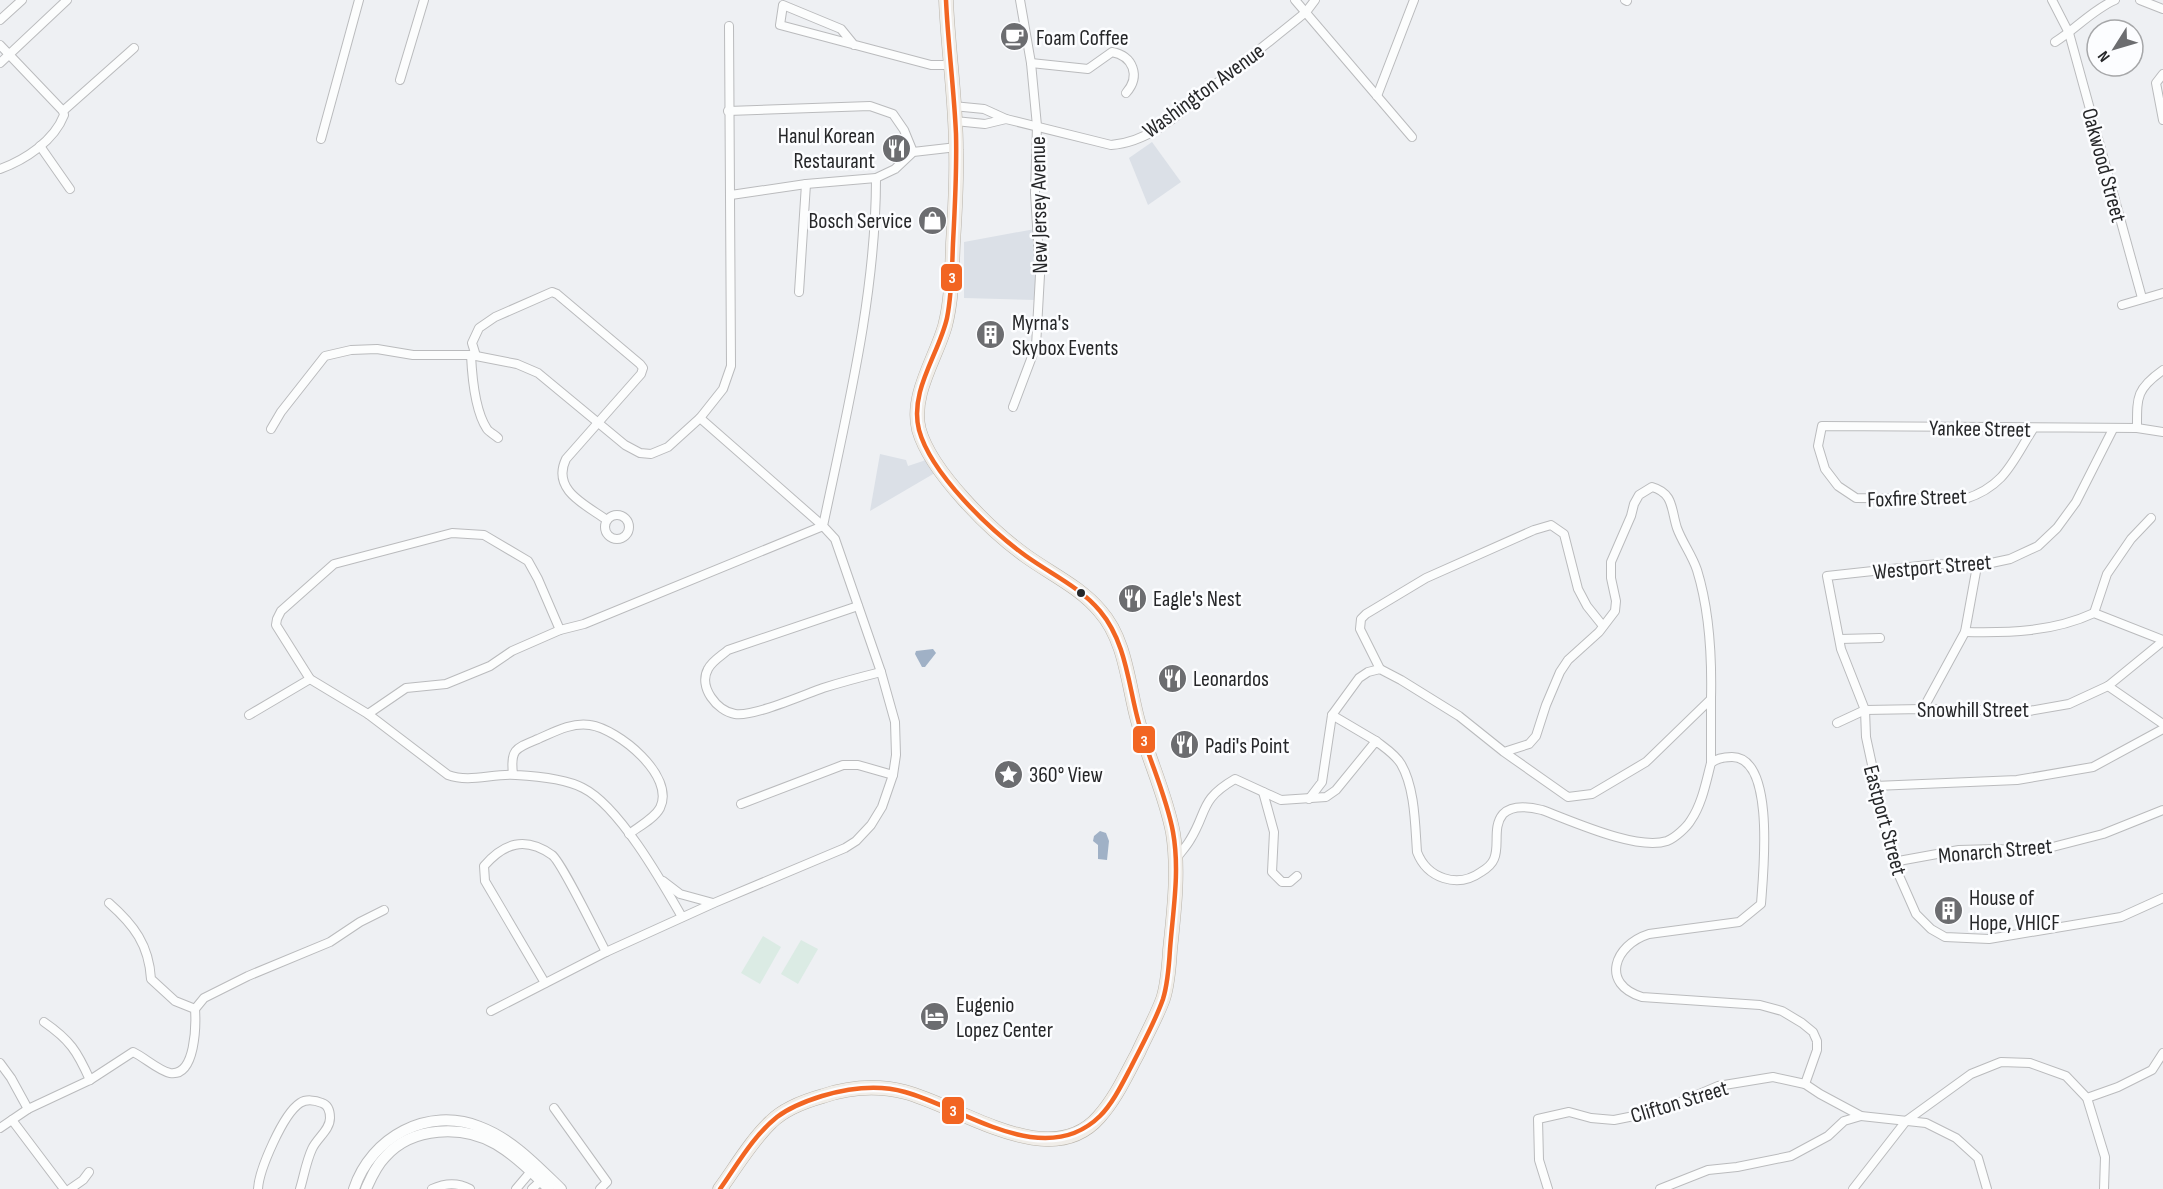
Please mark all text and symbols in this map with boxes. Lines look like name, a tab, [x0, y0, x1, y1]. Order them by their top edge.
north arrow	[2085, 18, 2145, 78]
cafe icon: Foam Coffee	[999, 21, 1031, 53]
place label: Foam Coffee	[1036, 25, 1129, 52]
street label: Washington Avenue	[1138, 38, 1270, 144]
text: N	[2094, 47, 2114, 65]
street label: Oakwood Street	[2075, 105, 2132, 226]
place label: Hanul Korean Restaurant	[778, 123, 875, 175]
restaurant icon: Hanul Korean Restaurant	[880, 132, 912, 164]
street label: New Jersey Avenue	[1025, 136, 1054, 274]
shop icon: Bosch Service	[917, 204, 949, 236]
place label: Bosch Service	[809, 208, 912, 235]
line badge: 3	[940, 263, 963, 292]
text: 3	[948, 269, 956, 288]
place label: Myrna's Skybox Events	[1012, 310, 1119, 362]
building icon: Myrna's Skybox Events	[975, 319, 1007, 351]
street label: Yankee Street	[1929, 415, 2031, 444]
street label: Foxfire Street	[1867, 483, 1968, 514]
street label: Westport Street	[1872, 549, 1993, 586]
restaurant icon: Eagle's Nest	[1116, 582, 1148, 614]
place label: Eagle's Nest	[1153, 586, 1242, 613]
unlabelled marker	[1075, 587, 1087, 599]
restaurant icon: Leonardos	[1156, 662, 1188, 694]
place label: Leonardos	[1193, 666, 1269, 693]
street label: Snowhill Street	[1917, 697, 2029, 724]
line badge: 3	[1132, 725, 1156, 754]
restaurant icon: Padi's Point	[1168, 729, 1200, 761]
text: 3	[1140, 732, 1148, 751]
place label: Padi's Point	[1205, 733, 1290, 760]
place icon: 360° View	[992, 758, 1024, 790]
place label: 360° View	[1029, 762, 1103, 789]
street label: Eastport Street	[1857, 762, 1912, 879]
street label: Monarch Street	[1937, 833, 2053, 870]
place label: House of Hope, VHICF	[1969, 885, 2060, 937]
building icon: House of Hope, VHICF	[1932, 894, 1964, 926]
place label: Eugenio Lopez Center	[956, 992, 1053, 1044]
hotel icon: Eugenio Lopez Center	[919, 1001, 951, 1033]
street label: Clifton Street	[1627, 1075, 1732, 1130]
line badge: 3	[941, 1096, 965, 1125]
text: 3	[949, 1102, 957, 1121]

